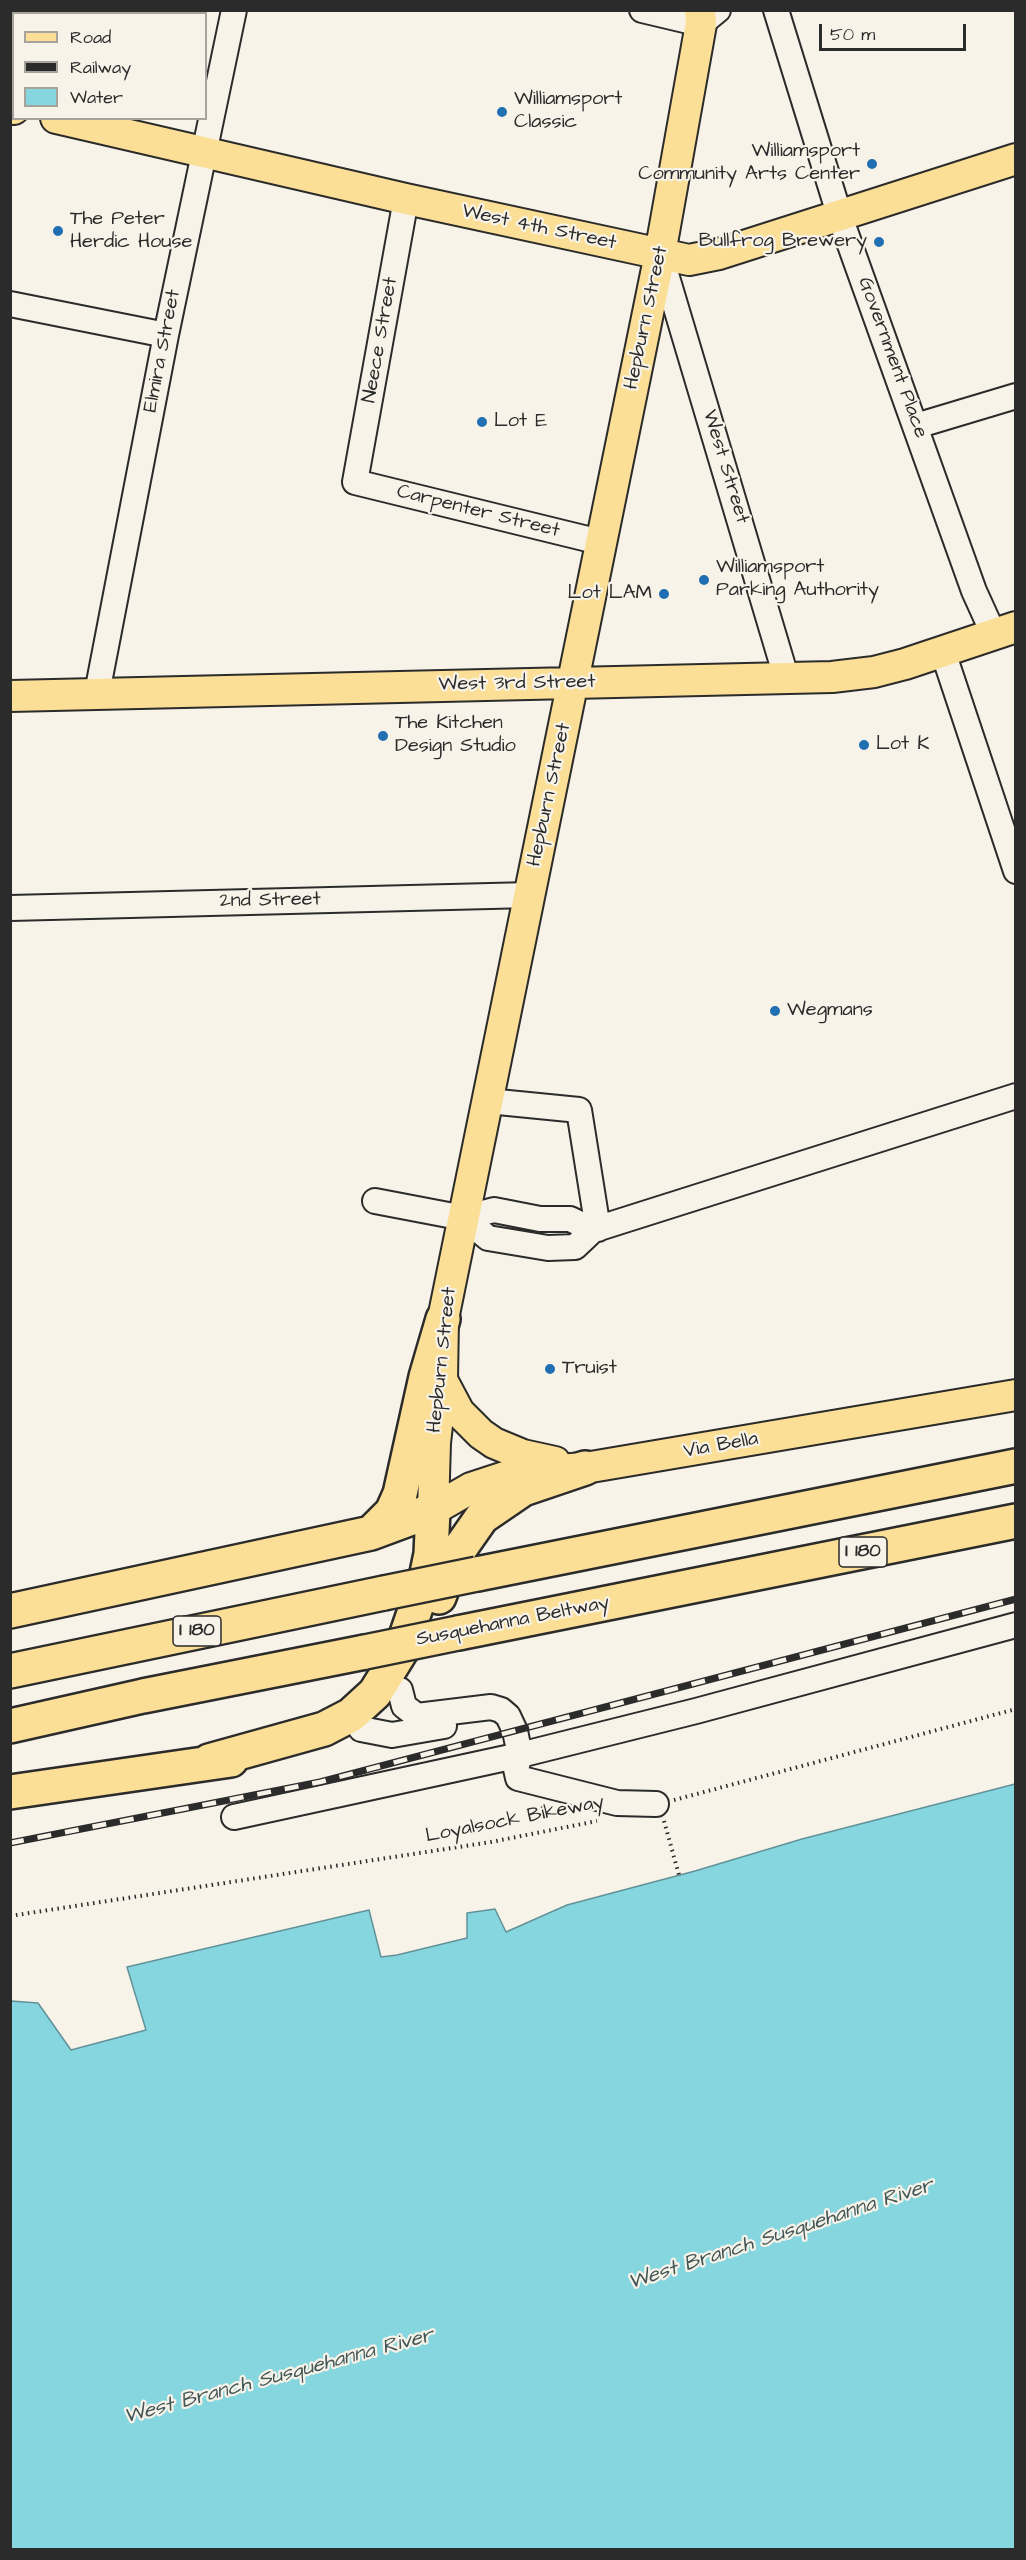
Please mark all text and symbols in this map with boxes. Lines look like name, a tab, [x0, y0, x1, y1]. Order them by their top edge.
legend	[12, 12, 207, 120]
scale bar	[822, 12, 969, 50]
text: 50 m	[830, 22, 875, 47]
text: Road	[70, 25, 111, 50]
text: Railway	[70, 55, 131, 80]
text: Water	[70, 85, 123, 110]
place label: Williamsport Classic	[514, 88, 622, 135]
marker: Williamsport Classic	[495, 105, 509, 119]
place label: Williamsport Community Arts Center	[638, 140, 860, 187]
marker: Williamsport Community Arts Center	[865, 157, 879, 171]
street label: West 4th Street	[460, 200, 618, 256]
place label: The Peter Herdic House	[70, 208, 192, 255]
marker: The Peter Herdic House	[51, 224, 65, 238]
place label: Bullfrog Brewery	[699, 230, 867, 254]
marker: Bullfrog Brewery	[872, 235, 886, 249]
street label: Hepburn Street	[620, 244, 674, 392]
street label: Government Place	[852, 274, 932, 442]
street label: Neece Street	[358, 275, 404, 405]
street label: Elmira Street	[139, 288, 187, 414]
street label: West Street	[696, 407, 754, 527]
place label: Lot E	[494, 410, 547, 434]
marker: Lot E	[475, 415, 489, 429]
street label: Carpenter Street	[394, 480, 562, 544]
place label: Williamsport Parking Authority	[716, 556, 879, 603]
marker: Williamsport Parking Authority	[697, 573, 711, 587]
place label: Lot LAM	[568, 582, 652, 606]
marker: Lot LAM	[657, 587, 671, 601]
street label: West 3rd Street	[438, 671, 596, 697]
place label: The Kitchen Design Studio	[395, 712, 516, 759]
street label: Hepburn Street	[523, 721, 577, 869]
marker: The Kitchen Design Studio	[376, 729, 390, 743]
place label: Lot K	[876, 733, 929, 757]
marker: Lot K	[857, 738, 871, 752]
street label: 2nd Street	[219, 888, 321, 914]
place label: Wegmans	[787, 999, 873, 1023]
marker: Wegmans	[768, 1004, 782, 1018]
street label: Hepburn Street	[423, 1286, 463, 1434]
place label: Truist	[562, 1357, 617, 1381]
marker: Truist	[543, 1362, 557, 1376]
street label: Via Bella	[682, 1428, 760, 1464]
road number: I 180	[839, 1537, 887, 1567]
street label: Susquehanna Beltway	[414, 1592, 612, 1652]
road number: I 180	[173, 1616, 221, 1646]
street label: Loyalsock Bikeway	[424, 1791, 606, 1849]
water label: West Branch Susquehanna River	[625, 2174, 937, 2296]
water label: West Branch Susquehanna River	[122, 2324, 436, 2430]

